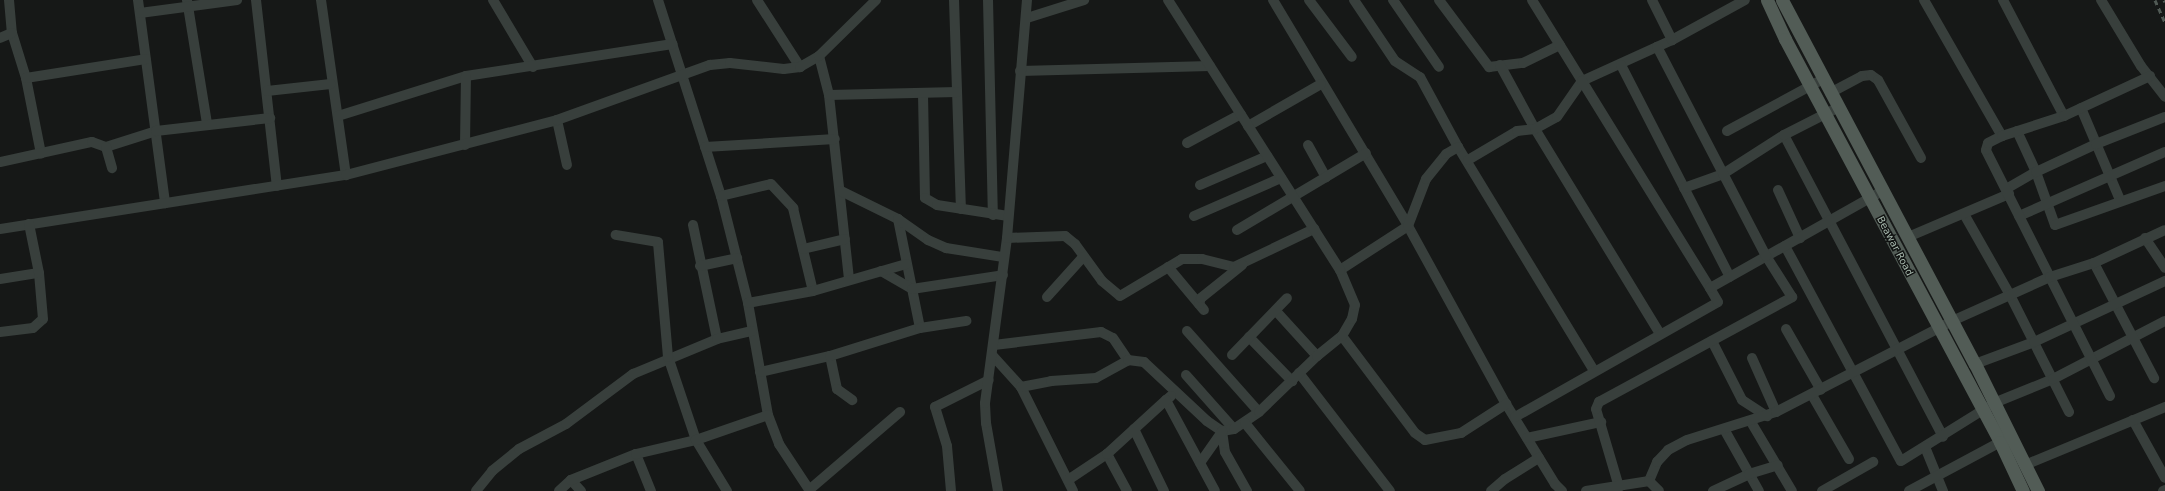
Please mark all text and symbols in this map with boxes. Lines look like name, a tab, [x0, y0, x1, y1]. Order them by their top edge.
street label: Beawar Road	[1874, 214, 1916, 278]

